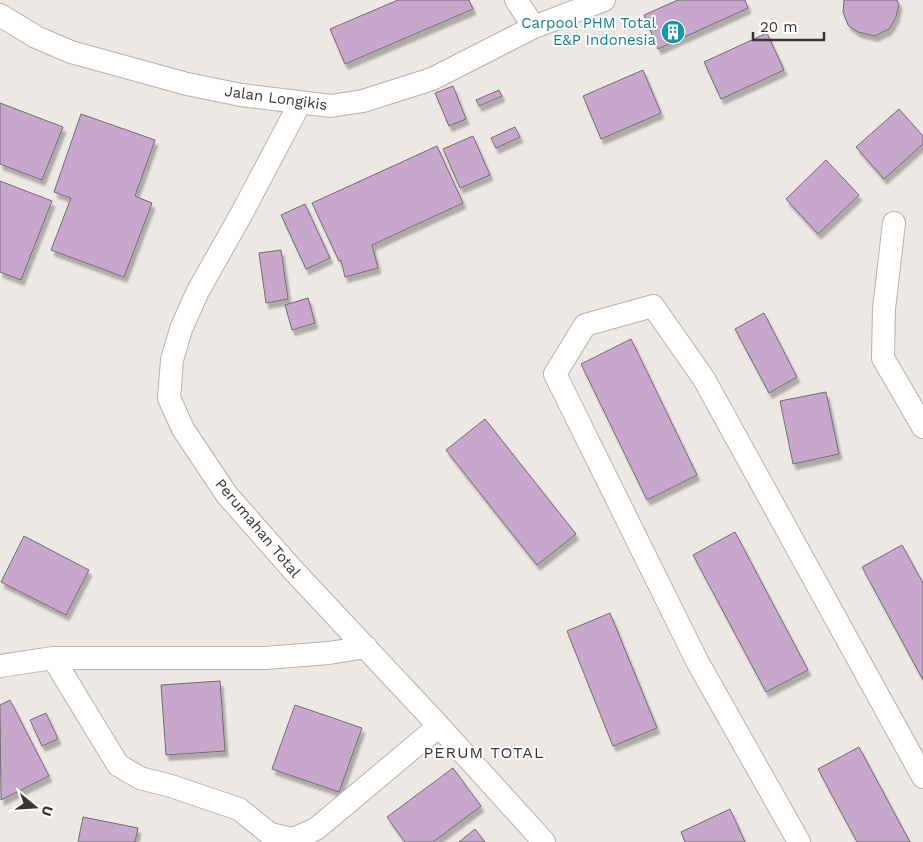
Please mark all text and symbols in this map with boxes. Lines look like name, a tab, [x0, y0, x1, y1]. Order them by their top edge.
scale bar	[753, 10, 824, 42]
place label: Carpool PHM Total E&P Indonesia	[521, 14, 656, 49]
text: 20 m	[760, 18, 798, 36]
building icon: Carpool PHM Total E&P Indonesia	[660, 19, 686, 45]
street label: Jalan Longikis	[223, 82, 329, 114]
street label: Perumahan Total	[211, 475, 305, 581]
district label: PERUM TOTAL	[424, 743, 544, 762]
north arrow	[10, 782, 60, 832]
text: U	[38, 804, 57, 818]

